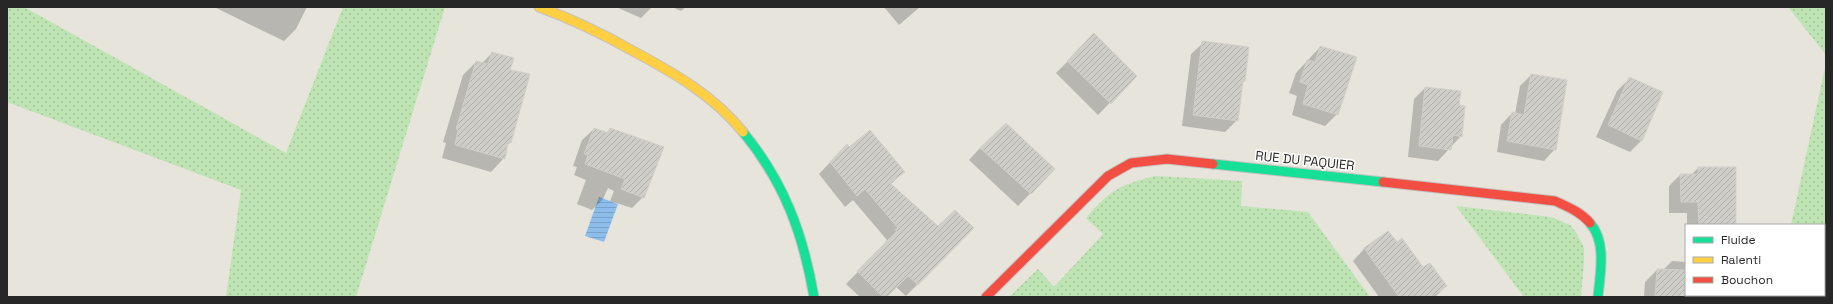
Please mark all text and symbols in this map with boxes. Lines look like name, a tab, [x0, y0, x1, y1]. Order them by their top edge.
street label: RUE DU PAQUIER	[1255, 147, 1355, 174]
legend	[1685, 224, 1825, 296]
text: Fluide	[1721, 232, 1756, 248]
text: Ralenti	[1721, 252, 1761, 268]
text: Bouchon	[1721, 272, 1773, 288]

